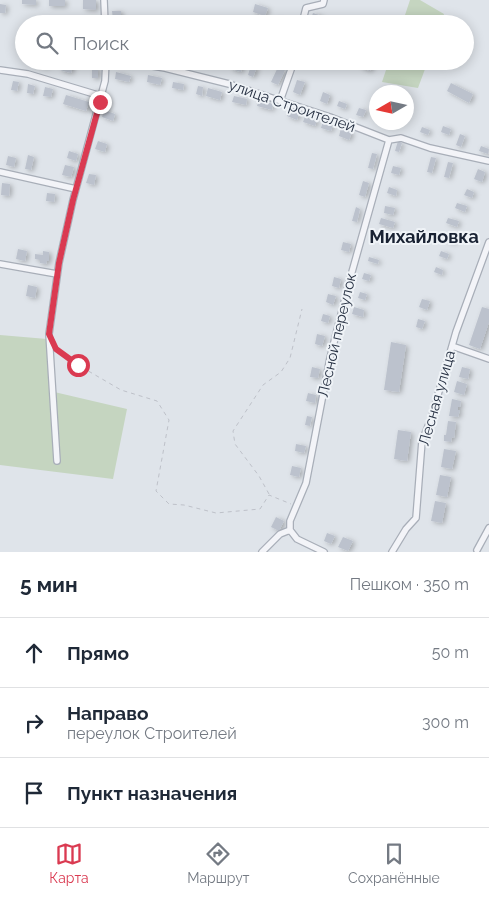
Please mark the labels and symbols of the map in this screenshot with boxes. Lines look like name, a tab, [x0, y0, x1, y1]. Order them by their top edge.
street label: улица Строителей	[226, 76, 358, 136]
north arrow	[369, 85, 414, 130]
route end	[89, 91, 112, 114]
district label: Михайловка	[369, 226, 479, 247]
street label: Лесной переулок	[314, 271, 360, 399]
street label: Лесная улица	[415, 348, 459, 448]
route start	[67, 354, 90, 377]

